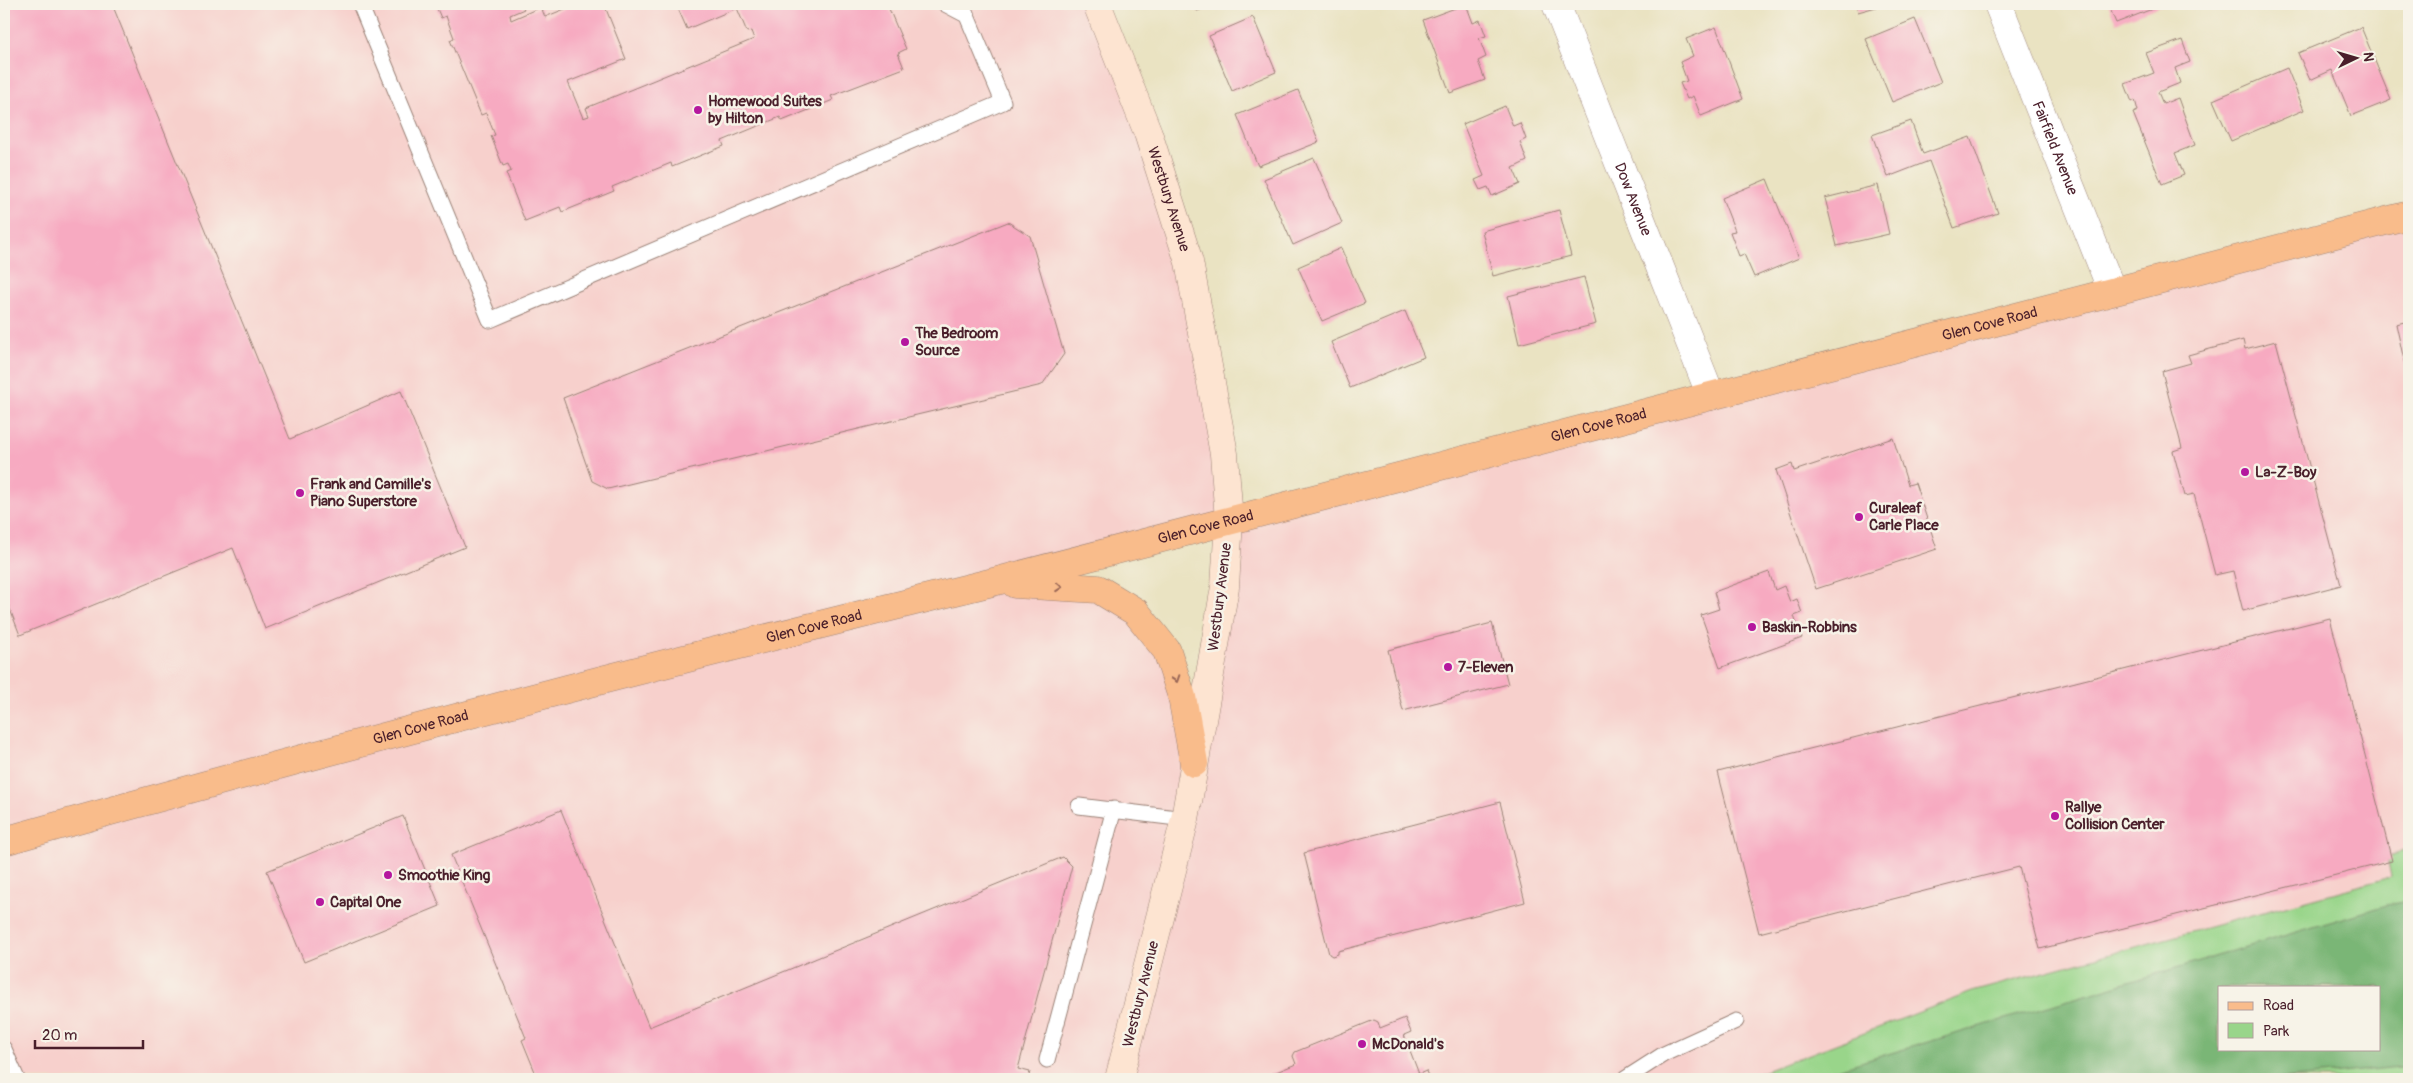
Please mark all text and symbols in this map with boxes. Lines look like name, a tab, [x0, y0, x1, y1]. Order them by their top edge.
north arrow	[2330, 32, 2380, 82]
text: N	[2360, 51, 2377, 62]
place label: Homewood Suites by Hilton	[708, 92, 822, 128]
street label: Fairfield Avenue	[2028, 98, 2083, 198]
marker: Homewood Suites by Hilton	[692, 104, 704, 116]
street label: Westbury Avenue	[1143, 144, 1195, 254]
street label: Dow Avenue	[1610, 160, 1656, 239]
street label: Glen Cove Road	[1940, 302, 2040, 345]
place label: The Bedroom Source	[914, 324, 998, 360]
marker: The Bedroom Source	[899, 336, 911, 348]
street label: Glen Cove Road	[1549, 404, 1648, 447]
place label: La-Z-Boy	[2255, 463, 2317, 482]
marker: La-Z-Boy	[2239, 466, 2251, 478]
place label: Frank and Camille's Piano Superstore	[310, 475, 431, 511]
marker: Frank and Camille's Piano Superstore	[294, 487, 306, 499]
place label: Curaleaf Carle Place	[1869, 499, 1939, 535]
street label: Glen Cove Road	[1156, 505, 1255, 548]
marker: Curaleaf Carle Place	[1853, 511, 1865, 523]
street label: Westbury Avenue	[1204, 541, 1236, 652]
one-way arrow	[1055, 581, 1063, 592]
street label: Glen Cove Road	[764, 605, 864, 647]
place label: Baskin-Robbins	[1762, 618, 1857, 637]
marker: Baskin-Robbins	[1746, 621, 1758, 633]
place label: 7-Eleven	[1458, 658, 1514, 677]
marker: 7-Eleven	[1442, 661, 1454, 673]
one-way arrow	[1171, 674, 1181, 683]
street label: Glen Cove Road	[371, 705, 471, 749]
place label: Rallye Collision Center	[2065, 798, 2165, 834]
marker: Rallye Collision Center	[2049, 810, 2061, 822]
place label: Smoothie King	[398, 866, 491, 885]
marker: Smoothie King	[382, 869, 394, 881]
place label: Capital One	[330, 893, 402, 912]
marker: Capital One	[314, 896, 326, 908]
street label: Westbury Avenue	[1119, 938, 1164, 1049]
legend	[2218, 986, 2380, 1050]
text: Road	[2263, 996, 2294, 1015]
scale bar	[35, 1018, 142, 1050]
text: Park	[2263, 1022, 2290, 1041]
text: 20 m	[42, 1026, 77, 1045]
place label: McDonald's	[1372, 1035, 1444, 1054]
marker: McDonald's	[1356, 1038, 1368, 1050]

